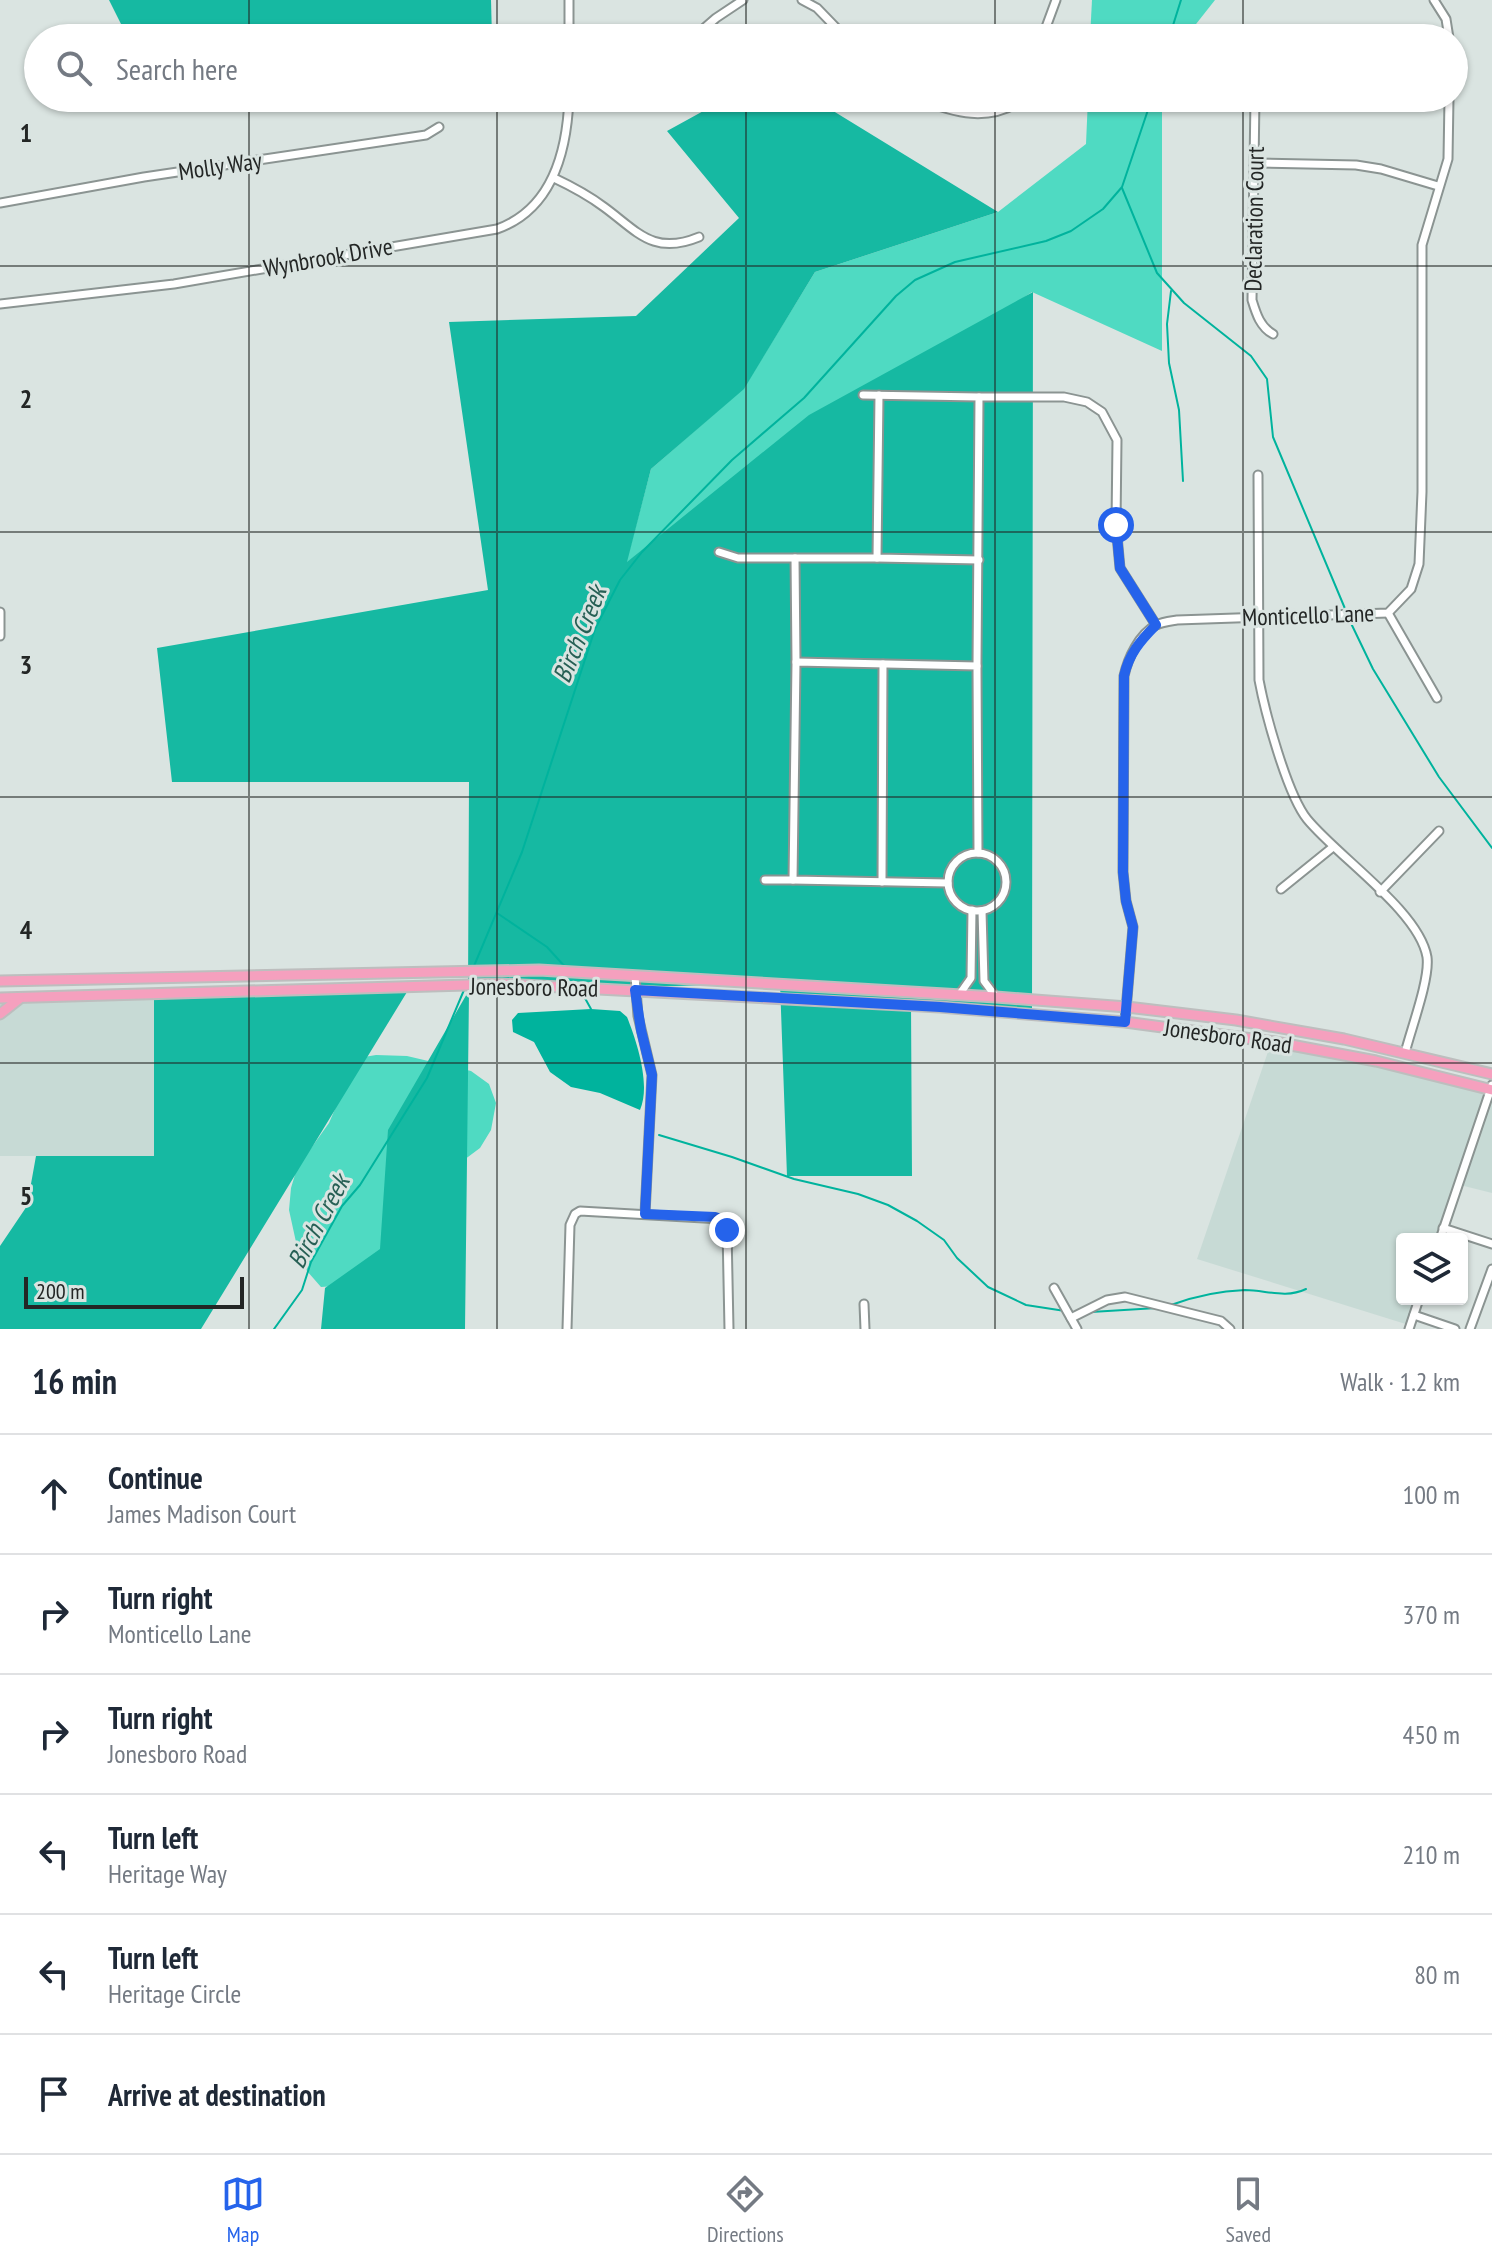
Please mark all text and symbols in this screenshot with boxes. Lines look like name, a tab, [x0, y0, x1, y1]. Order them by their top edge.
search box	[24, 24, 1468, 112]
icon: search	[52, 46, 96, 90]
text: Search here	[116, 49, 238, 88]
text: 1	[20, 116, 32, 149]
street label: Molly Way	[176, 145, 264, 187]
street label: Declaration Court	[1237, 146, 1271, 292]
street label: Wynbrook Drive	[261, 230, 395, 284]
text: 2	[20, 382, 32, 415]
route start	[1098, 507, 1134, 543]
water label: Birch Creek	[545, 578, 614, 687]
street label: Monticello Lane	[1241, 597, 1375, 633]
text: 3	[20, 648, 32, 681]
text: 4	[20, 913, 33, 946]
street label: Jonesboro Road	[468, 970, 599, 1004]
street label: Jonesboro Road	[1161, 1012, 1294, 1060]
water label: Birch Creek	[280, 1166, 358, 1273]
text: 5	[20, 1179, 32, 1212]
route end	[709, 1212, 745, 1248]
map controls	[1396, 1233, 1468, 1305]
button: layers	[1396, 1233, 1468, 1305]
scale bar	[24, 1273, 244, 1309]
text: 200 m	[36, 1277, 85, 1305]
text: 16 min	[32, 1359, 117, 1403]
text: Walk · 1.2 km	[1340, 1365, 1460, 1398]
text: Continue	[108, 1458, 203, 1497]
icon: ahead	[32, 1472, 76, 1516]
text: 100 m	[1402, 1478, 1460, 1511]
text: James Madison Court	[108, 1497, 296, 1530]
text: Turn right	[108, 1578, 212, 1617]
icon: right	[32, 1592, 76, 1636]
text: 370 m	[1402, 1598, 1460, 1631]
text: Monticello Lane	[108, 1617, 251, 1650]
text: Turn right	[108, 1698, 212, 1737]
icon: right	[32, 1712, 76, 1756]
text: 450 m	[1402, 1718, 1460, 1751]
text: Jonesboro Road	[108, 1737, 247, 1770]
text: Turn left	[108, 1818, 198, 1857]
icon: left	[32, 1832, 76, 1876]
text: 210 m	[1402, 1838, 1460, 1871]
text: Heritage Way	[108, 1857, 227, 1890]
text: Turn left	[108, 1938, 198, 1977]
icon: left	[32, 1952, 76, 1996]
text: 80 m	[1414, 1958, 1460, 1991]
text: Heritage Circle	[108, 1977, 241, 2010]
icon: arrive	[32, 2072, 76, 2116]
text: Arrive at destination	[108, 2075, 326, 2114]
tab: Map	[221, 2172, 265, 2248]
tab: Directions	[707, 2172, 784, 2248]
tab: Saved	[1226, 2172, 1271, 2248]

